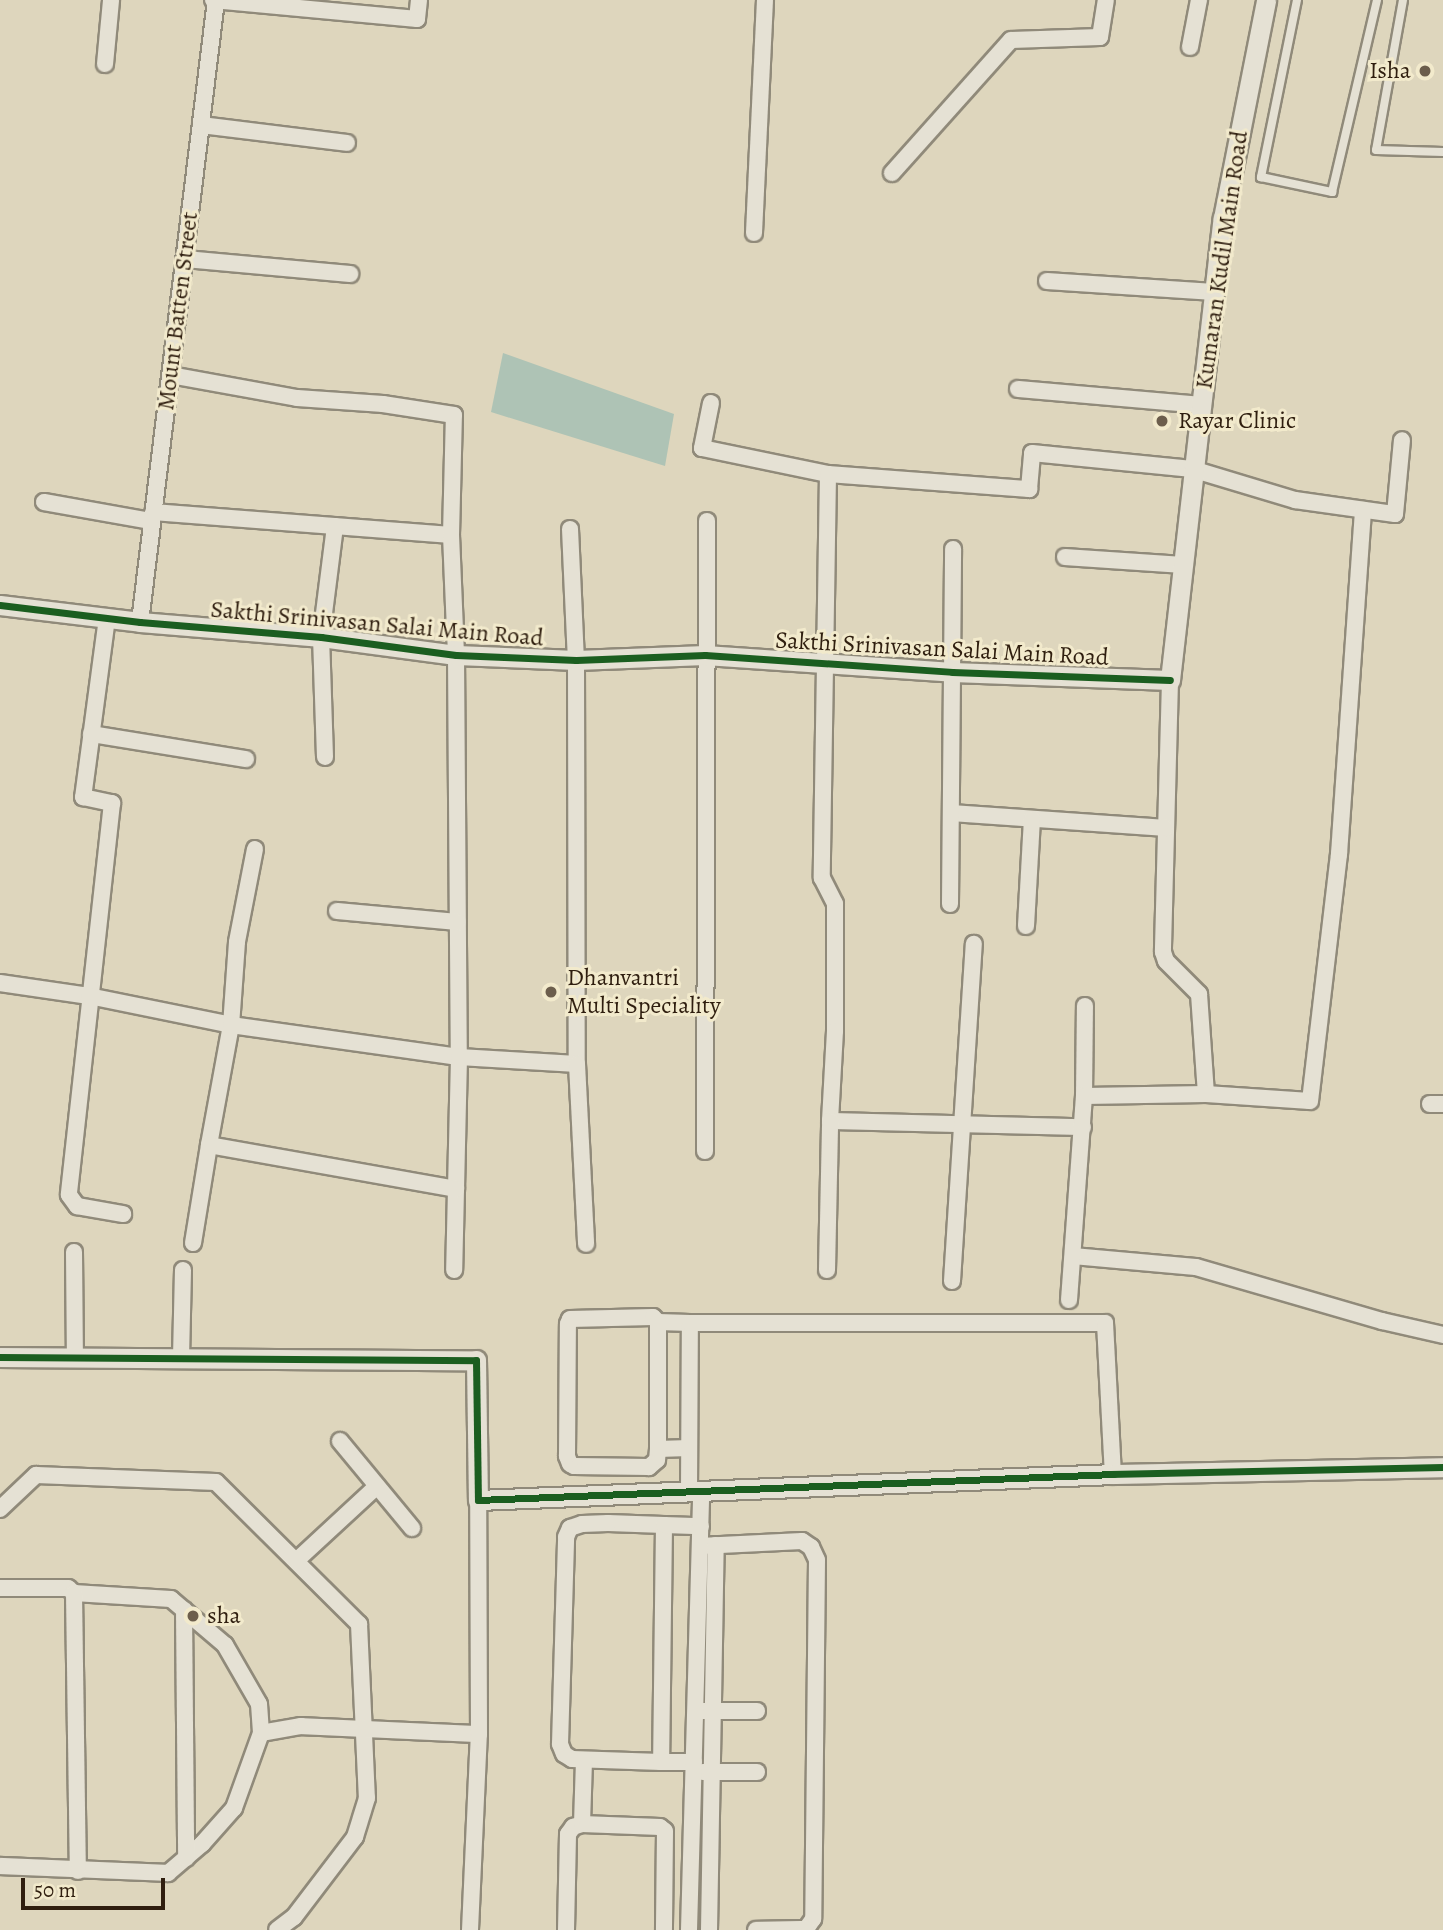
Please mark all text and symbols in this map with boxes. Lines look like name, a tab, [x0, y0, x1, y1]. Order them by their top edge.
place label: Isha	[1369, 57, 1411, 85]
marker: Isha	[1417, 63, 1433, 79]
street label: Kumaran Kudil Main Road	[1190, 129, 1254, 391]
street label: Mount Batten Street	[152, 210, 204, 412]
place label: Rayar Clinic	[1178, 407, 1296, 435]
marker: Rayar Clinic	[1152, 411, 1172, 431]
street label: Sakthi Srinivasan Salai Main Road	[209, 595, 545, 653]
street label: Sakthi Srinivasan Salai Main Road	[774, 626, 1110, 672]
place label: Dhanvantri Multi Speciality	[567, 964, 721, 1020]
marker: Dhanvantri Multi Speciality	[541, 982, 561, 1002]
place label: sha	[207, 1602, 241, 1630]
marker: sha	[185, 1608, 201, 1624]
scale bar	[24, 1864, 168, 1908]
text: 50 m	[34, 1876, 76, 1904]

